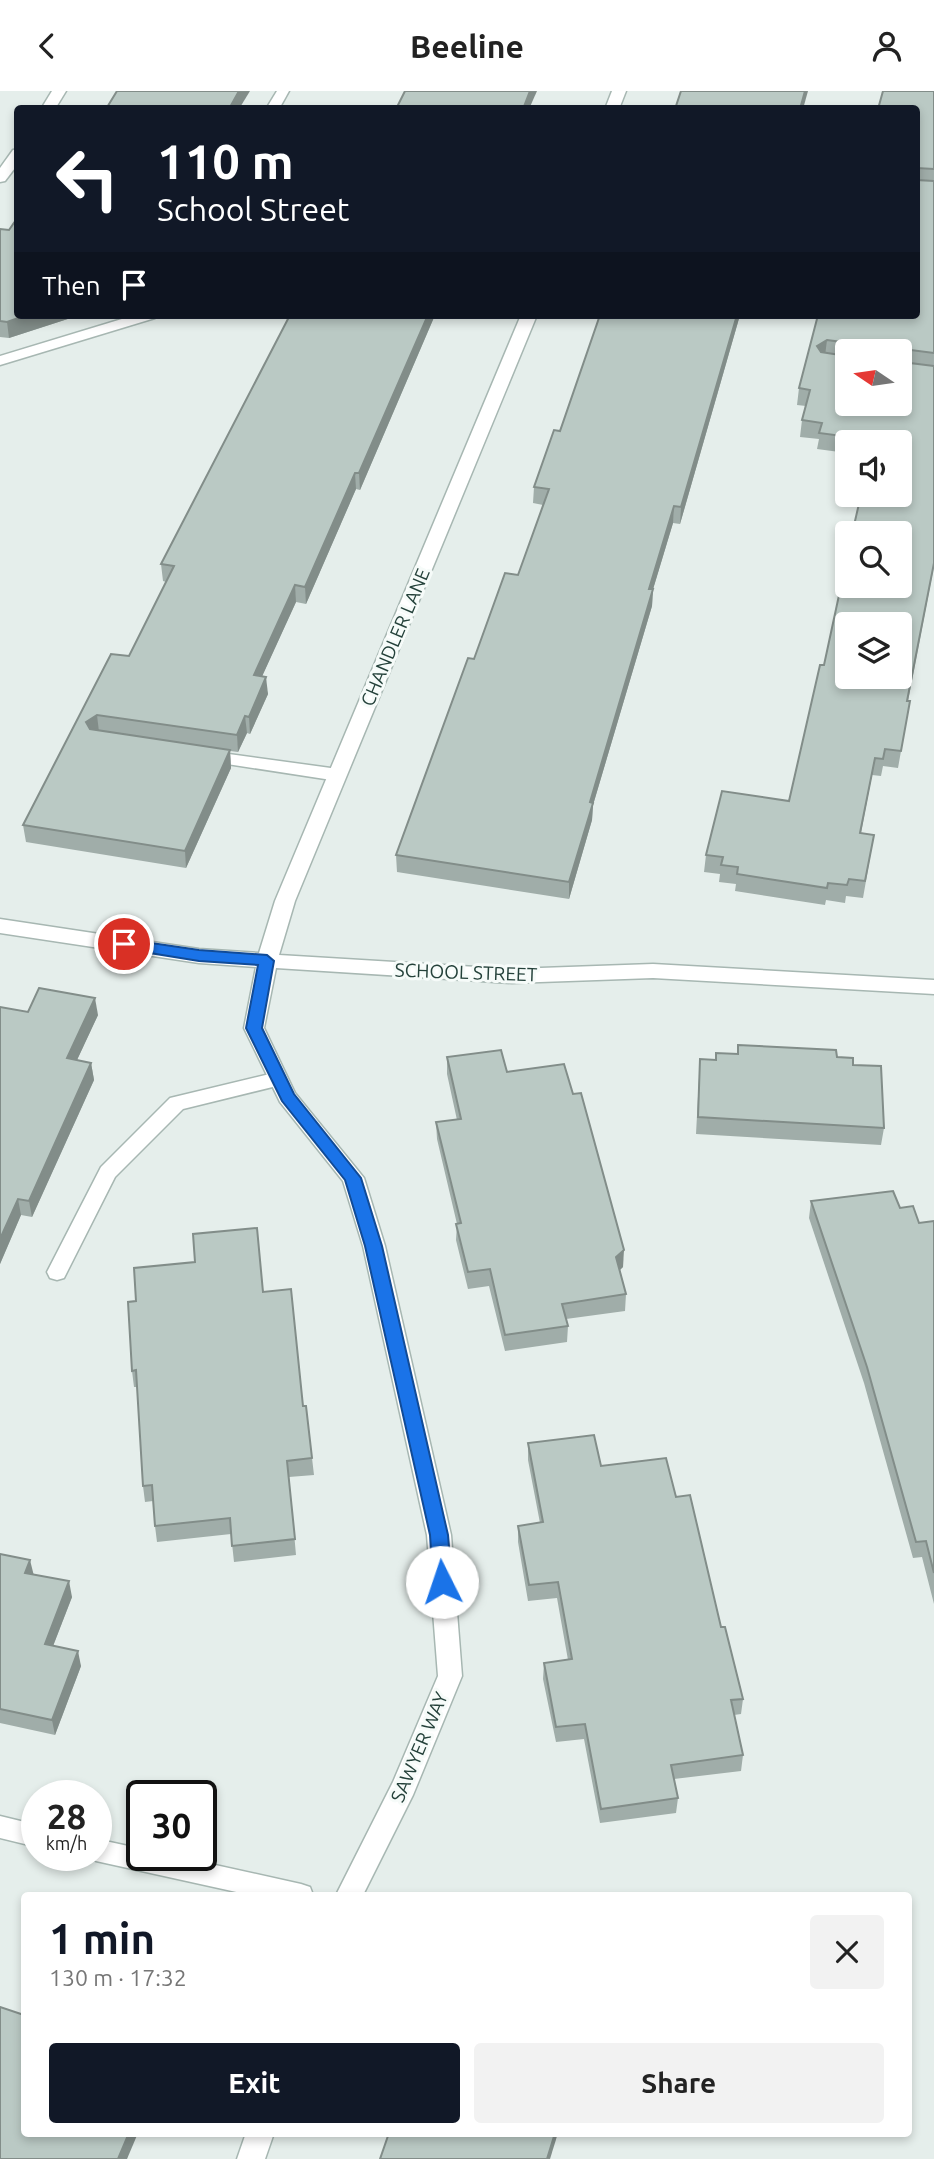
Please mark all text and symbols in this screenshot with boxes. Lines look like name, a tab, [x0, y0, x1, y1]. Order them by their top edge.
icon: back	[28, 27, 66, 65]
icon: person	[868, 27, 906, 65]
text: Beeline	[410, 28, 524, 64]
icon: left	[42, 133, 133, 224]
text: 110 m	[157, 133, 294, 188]
text: School Street	[157, 191, 349, 227]
icon: arrive	[115, 266, 153, 304]
text: Then	[42, 271, 101, 300]
north arrow	[835, 339, 912, 417]
map controls	[835, 339, 912, 689]
button: sound	[835, 430, 912, 507]
button: search	[835, 521, 912, 598]
street label: CHANDLER LANE	[356, 565, 434, 709]
button: layers	[835, 612, 912, 689]
pin	[94, 914, 154, 974]
icon: arrive	[105, 925, 143, 963]
street label: SCHOOL STREET	[394, 959, 538, 985]
position arrow	[405, 1545, 479, 1619]
street label: SAWYER WAY	[386, 1689, 452, 1805]
speed limit sign: 30	[126, 1780, 217, 1871]
text: 28	[47, 1796, 86, 1836]
text: km/h	[46, 1833, 87, 1853]
text: 1 min	[49, 1915, 155, 1962]
button: close	[810, 1915, 884, 1989]
text: 130 m · 17:32	[49, 1965, 187, 1990]
button: Exit	[49, 2043, 460, 2123]
button: Share	[474, 2043, 884, 2123]

